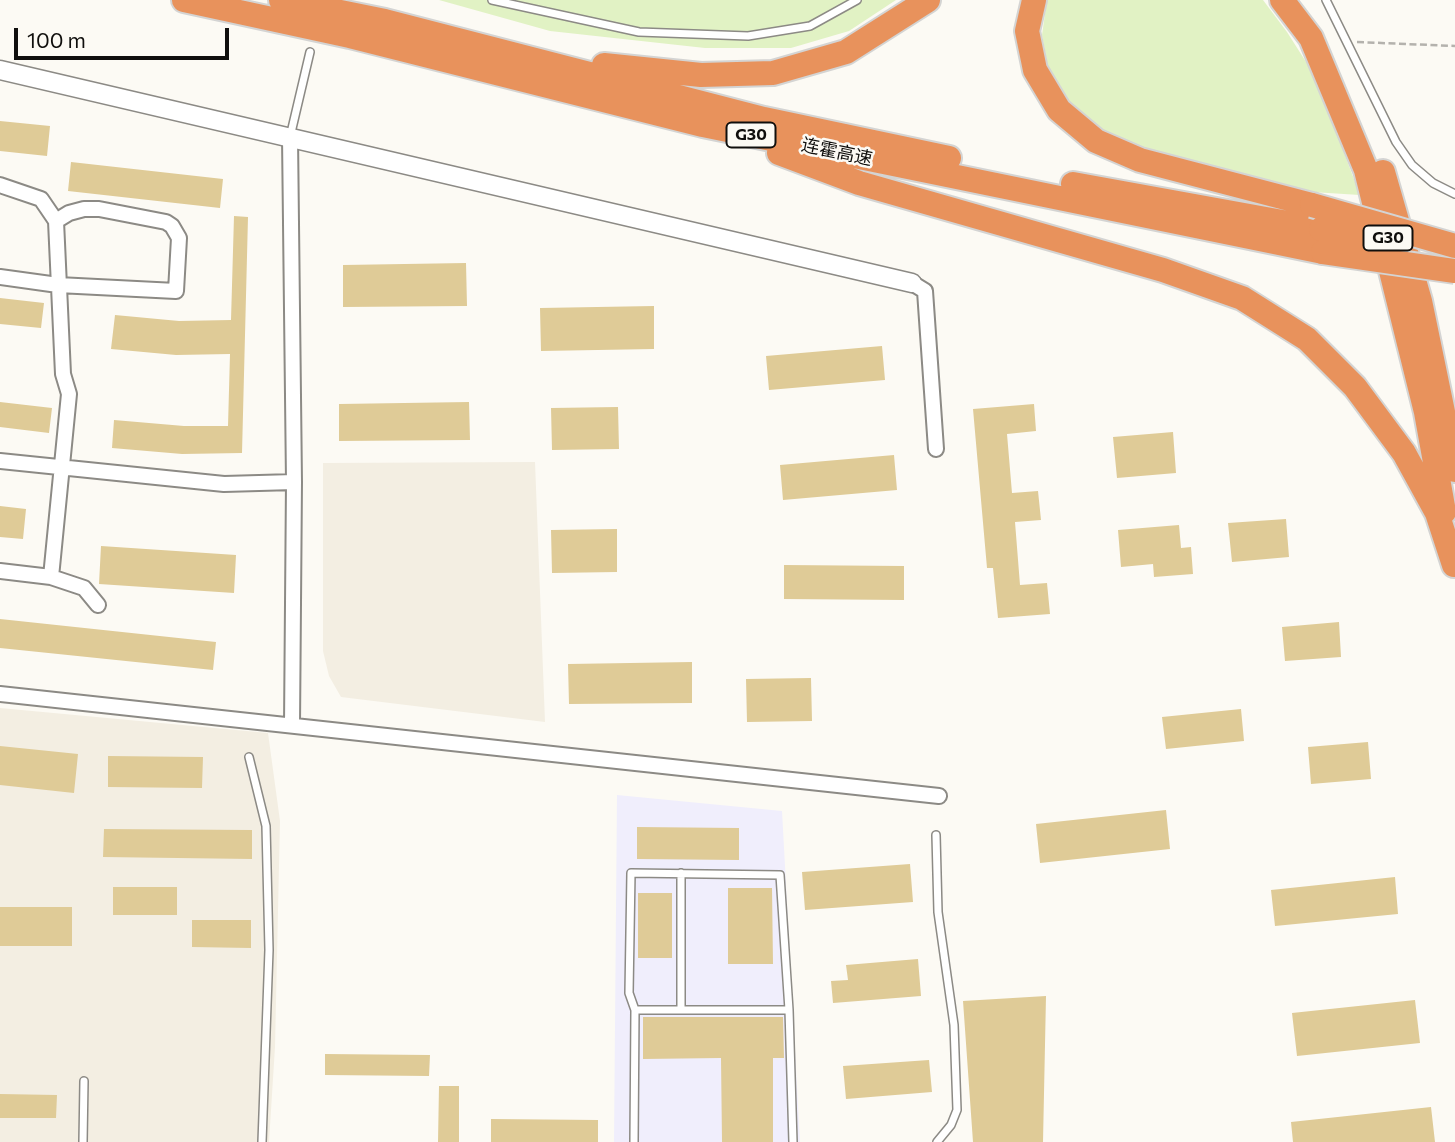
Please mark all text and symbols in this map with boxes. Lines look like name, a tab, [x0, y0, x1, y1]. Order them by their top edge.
scale bar	[18, 14, 233, 58]
text: 100 m	[27, 27, 86, 52]
road number: G30	[726, 122, 776, 148]
street label: 连霍高速	[800, 134, 874, 170]
road number: G30	[1364, 226, 1412, 250]

